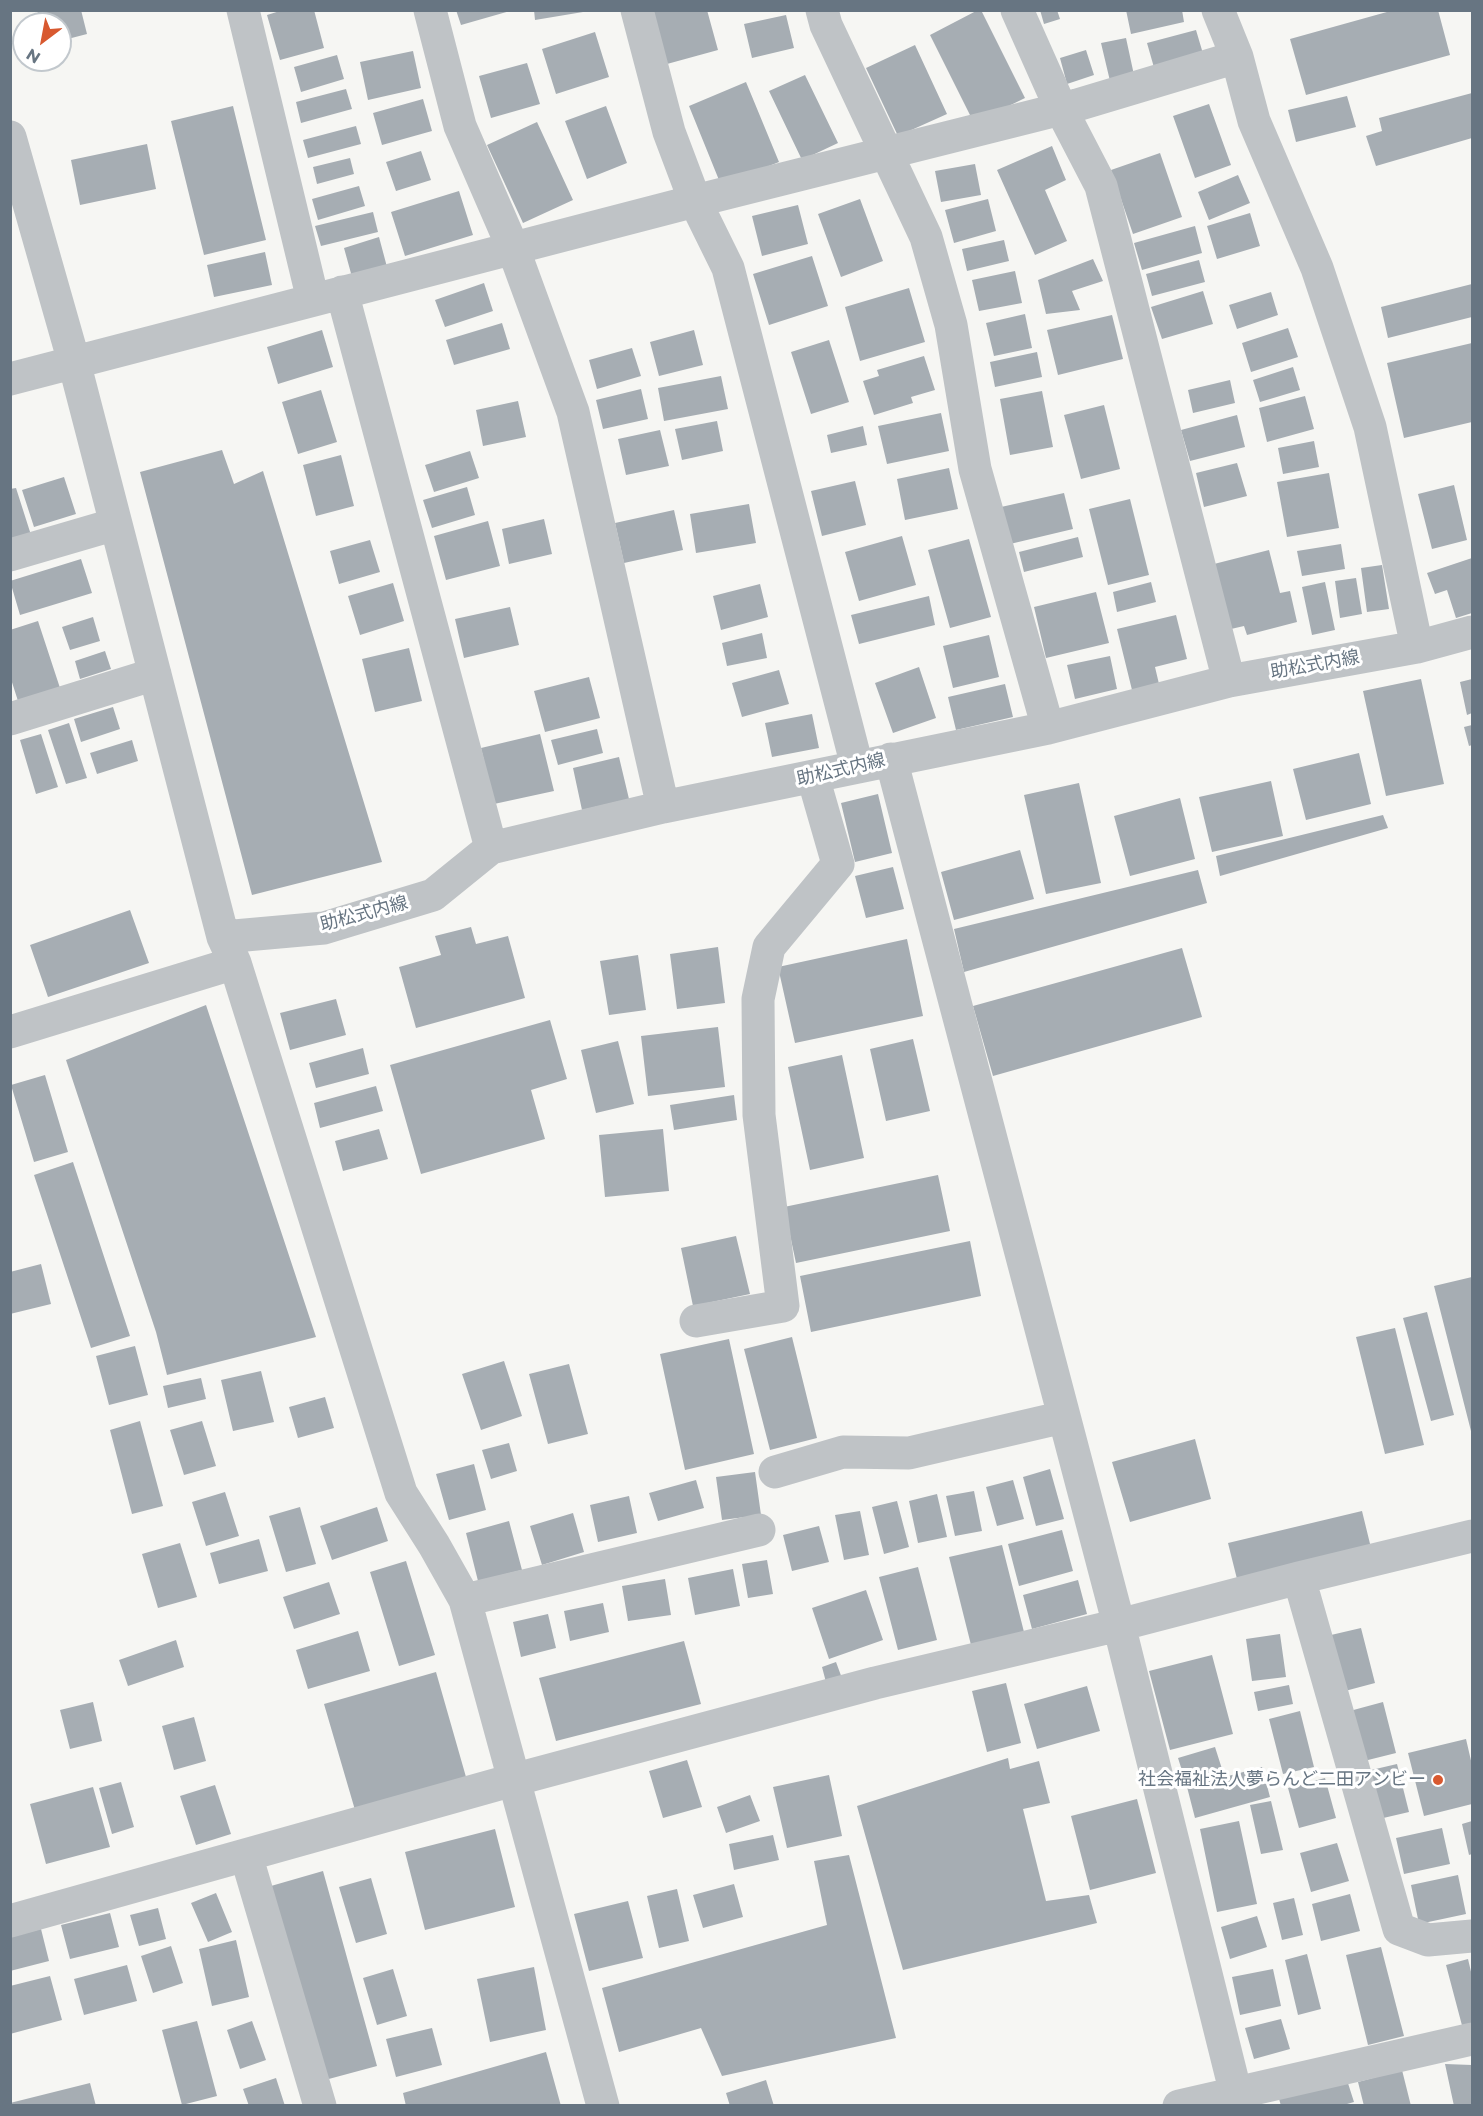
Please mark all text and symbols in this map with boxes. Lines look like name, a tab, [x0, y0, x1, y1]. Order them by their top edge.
north arrow	[12, 12, 72, 72]
text: N	[23, 45, 44, 67]
street label: 助松式内線	[1269, 647, 1361, 683]
street label: 助松式内線	[795, 749, 887, 791]
street label: 助松式内線	[318, 892, 410, 936]
place label: 社会福祉法人夢らんど二田アンビー	[1138, 1769, 1426, 1791]
marker: 社会福祉法人夢らんど二田アンビー	[1431, 1773, 1445, 1787]

